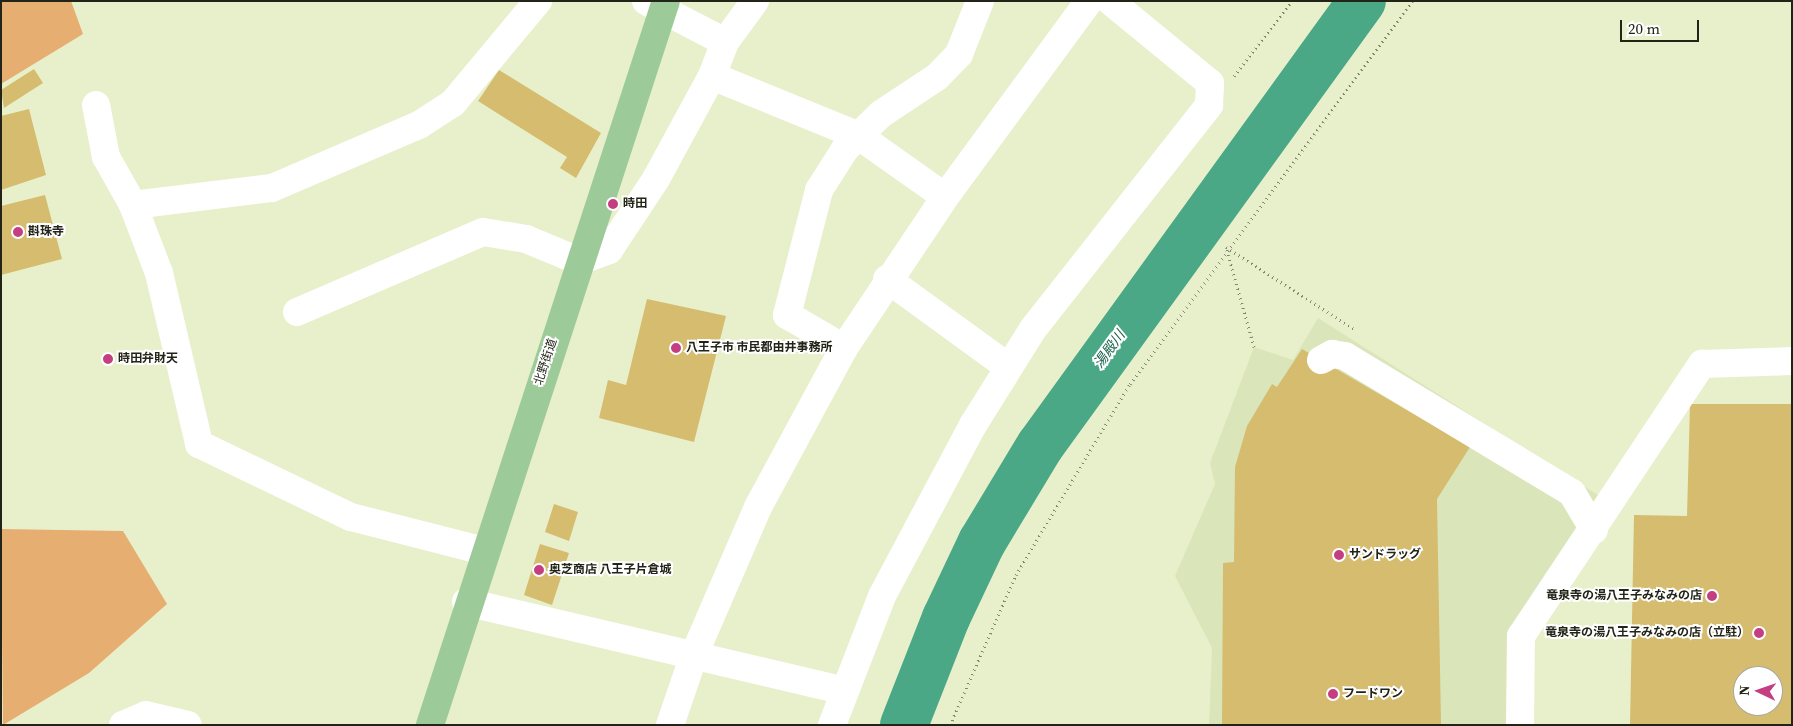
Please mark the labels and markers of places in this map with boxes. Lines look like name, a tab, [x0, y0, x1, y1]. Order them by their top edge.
place label: 時田	[623, 197, 647, 211]
marker: 時田	[607, 198, 619, 210]
place label: 斟珠寺	[28, 225, 64, 239]
marker: 斟珠寺	[12, 226, 24, 238]
place label: 八王子市 市民都由井事務所	[686, 341, 833, 355]
marker: 八王子市 市民都由井事務所	[670, 342, 682, 354]
place label: 時田弁財天	[118, 352, 178, 366]
marker: 時田弁財天	[102, 353, 114, 365]
place label: サンドラッグ	[1349, 548, 1421, 562]
marker: サンドラッグ	[1333, 549, 1345, 561]
place label: 奥芝商店 八王子片倉城	[549, 563, 672, 577]
marker: 奥芝商店 八王子片倉城	[533, 564, 545, 576]
place label: 竜泉寺の湯八王子みなみの店	[1546, 589, 1702, 603]
marker: 竜泉寺の湯八王子みなみの店	[1706, 590, 1718, 602]
place label: 竜泉寺の湯八王子みなみの店（立駐）	[1545, 626, 1749, 640]
marker: 竜泉寺の湯八王子みなみの店（立駐）	[1753, 627, 1765, 639]
place label: フードワン	[1343, 687, 1403, 701]
marker: フードワン	[1327, 688, 1339, 700]

